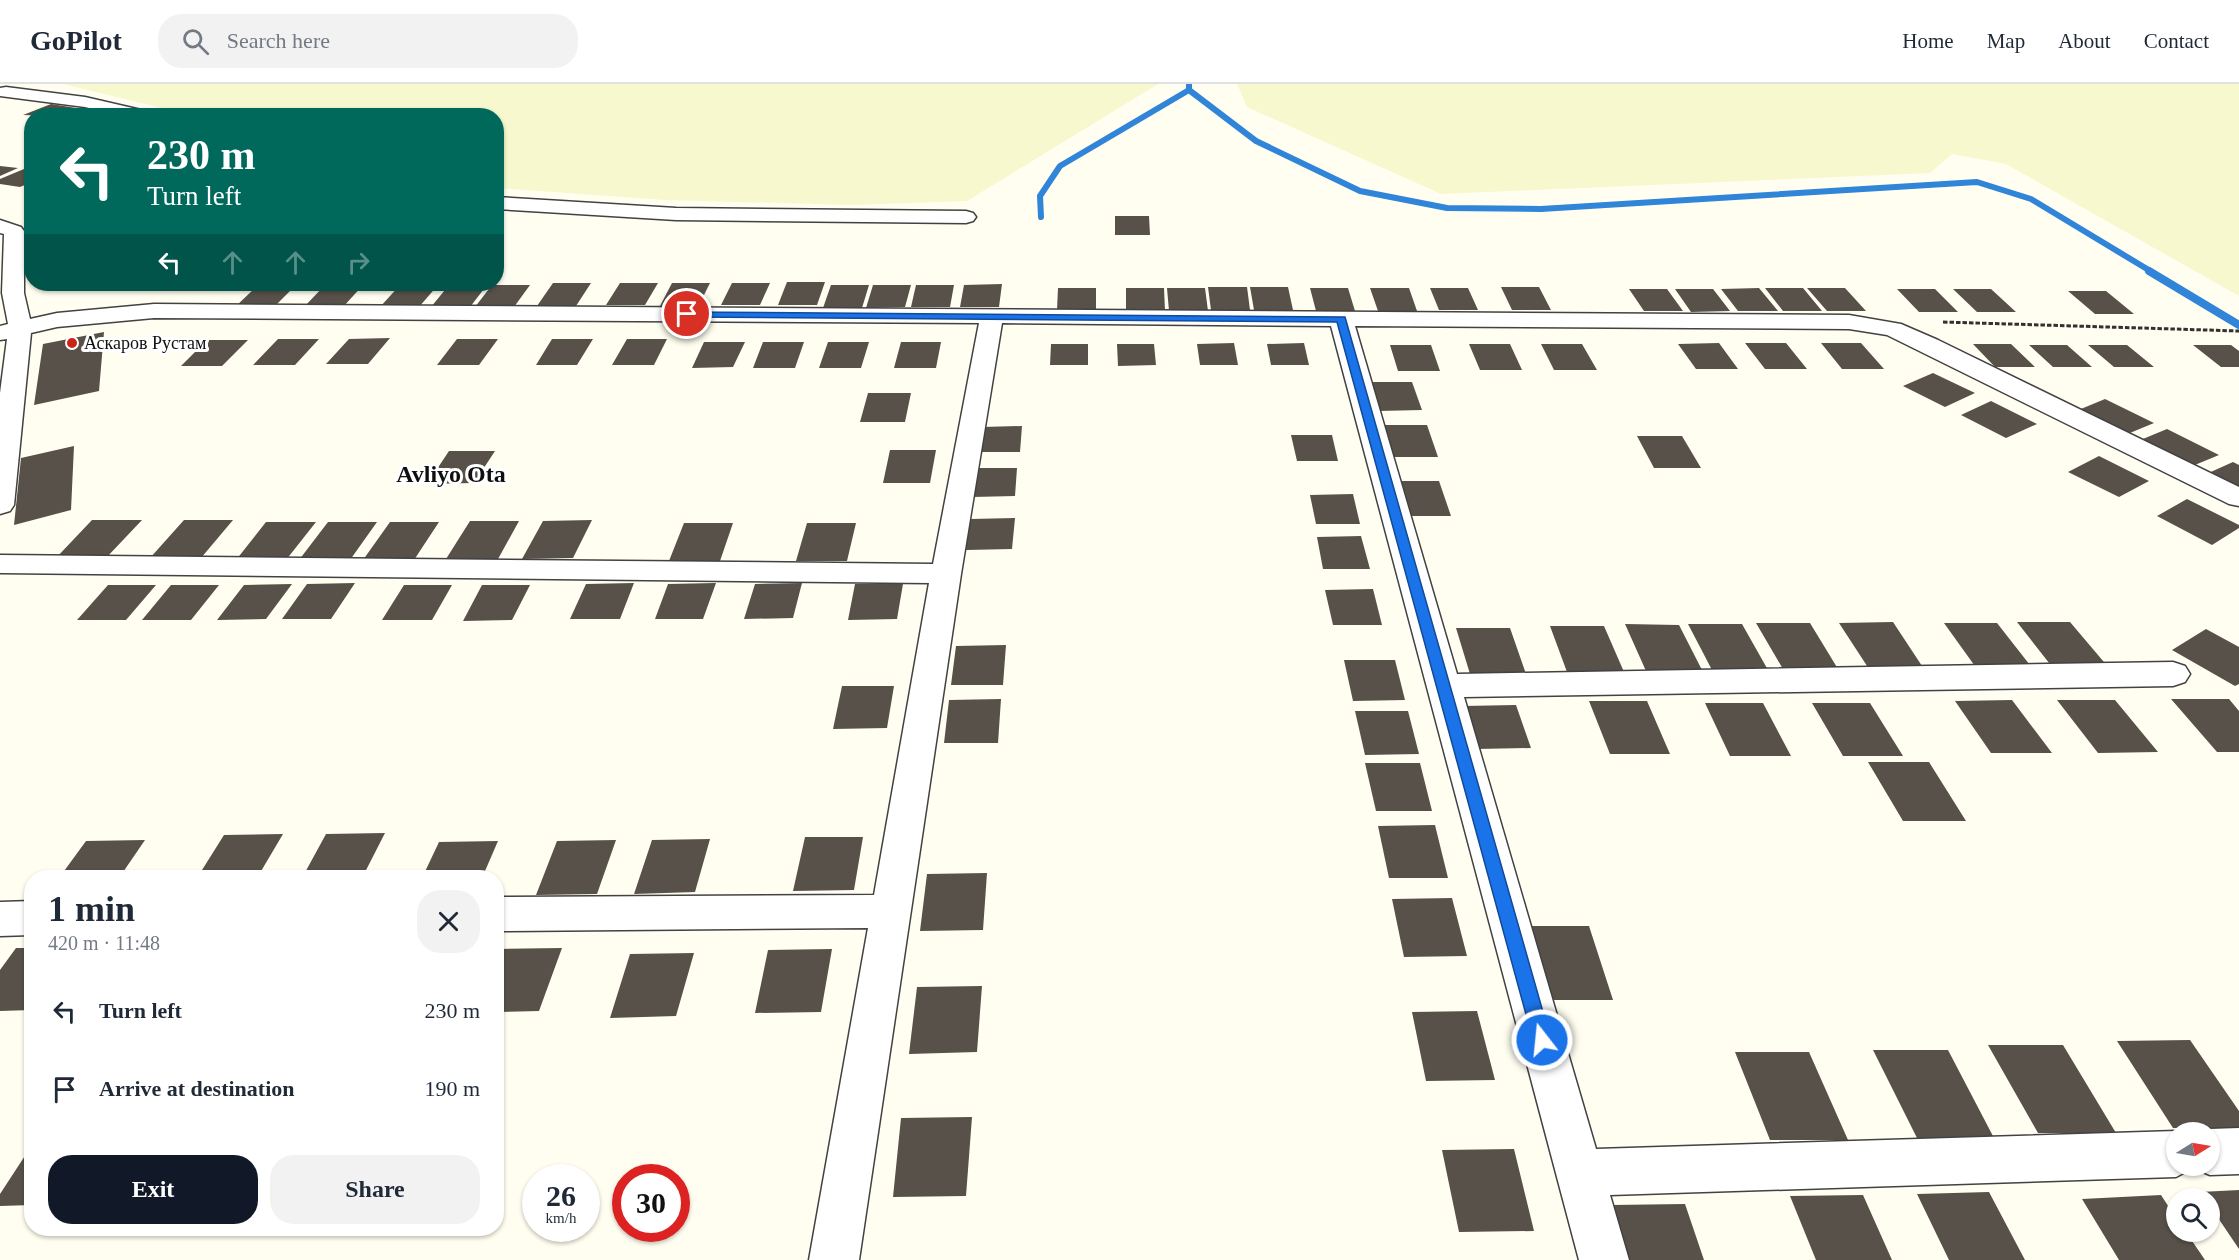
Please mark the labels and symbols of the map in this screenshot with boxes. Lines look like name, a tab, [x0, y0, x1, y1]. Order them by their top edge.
pin	[661, 288, 712, 339]
place label: Аскаров Рустам	[84, 333, 206, 353]
marker: Аскаров Рустам	[65, 336, 79, 350]
district label: Avliyo Ota	[396, 461, 506, 487]
position arrow	[1510, 1008, 1574, 1072]
north arrow	[2166, 1122, 2220, 1176]
speed limit sign: 30	[612, 1164, 690, 1242]

